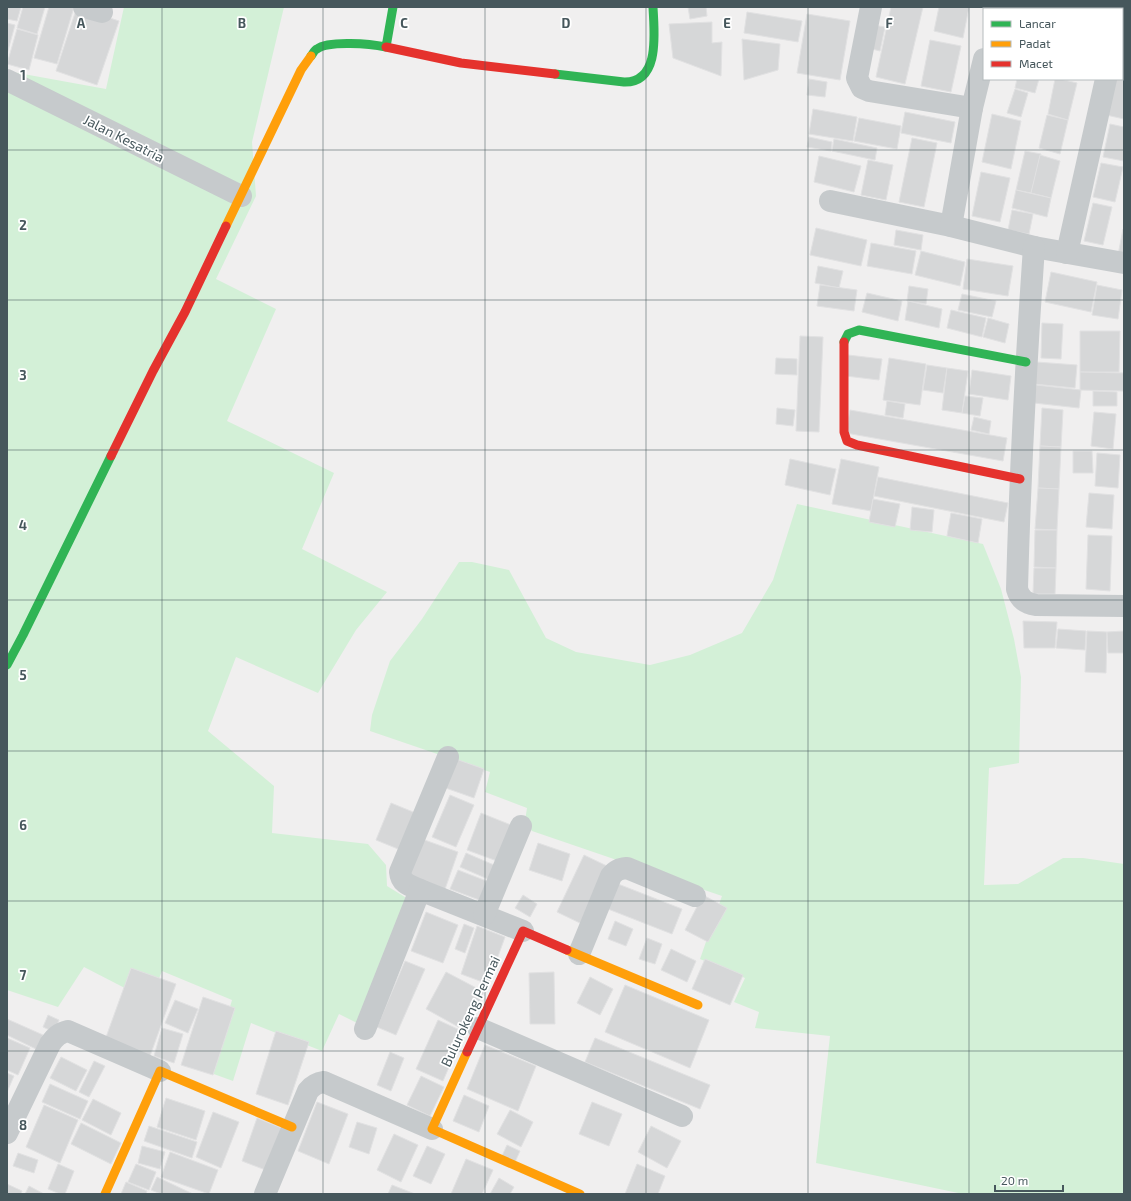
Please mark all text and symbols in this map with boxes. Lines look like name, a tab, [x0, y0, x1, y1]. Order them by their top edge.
legend	[983, 8, 1123, 80]
text: A	[77, 15, 86, 31]
text: B	[238, 15, 246, 31]
text: C	[400, 15, 408, 31]
text: D	[562, 15, 571, 31]
text: E	[723, 15, 731, 31]
text: F	[885, 15, 893, 31]
text: Lancar	[1019, 16, 1056, 30]
text: Padat	[1019, 36, 1051, 50]
text: Macet	[1019, 56, 1053, 70]
text: 1	[20, 67, 26, 83]
street label: Jalan Kesatria	[81, 110, 167, 166]
text: 2	[19, 217, 27, 233]
text: 3	[19, 367, 27, 383]
text: 4	[19, 517, 27, 533]
text: 5	[19, 667, 27, 683]
text: 6	[19, 817, 27, 833]
street label: Bulurokeng Permai	[437, 953, 503, 1069]
text: 7	[20, 967, 27, 983]
text: 8	[19, 1117, 27, 1133]
scale bar	[995, 1167, 1063, 1193]
text: 20 m	[1001, 1173, 1028, 1187]

